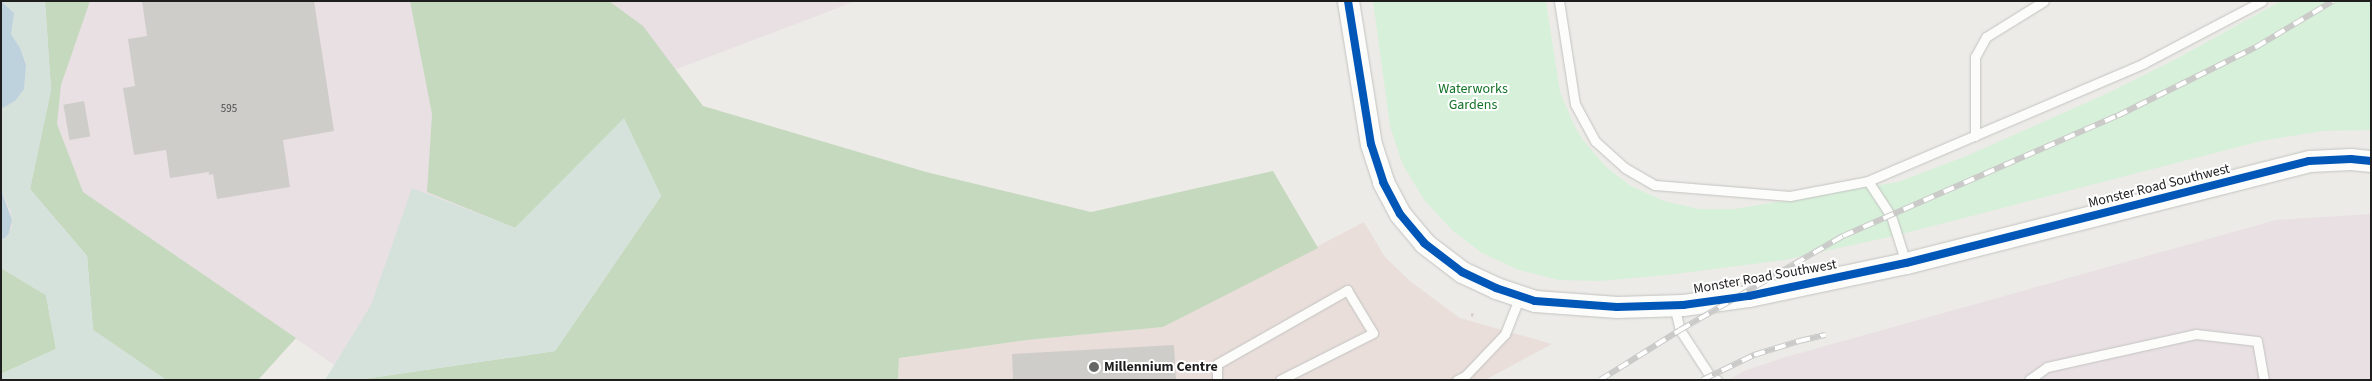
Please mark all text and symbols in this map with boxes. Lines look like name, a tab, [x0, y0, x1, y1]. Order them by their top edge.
park label: Waterworks Gardens	[1438, 81, 1508, 114]
house number: 595	[221, 102, 237, 116]
street label: Monster Road Southwest	[2086, 160, 2232, 212]
street label: Monster Road Southwest	[1692, 256, 1838, 298]
place label: Millennium Centre	[1104, 359, 1218, 375]
marker: Millennium Centre	[1088, 361, 1100, 373]

